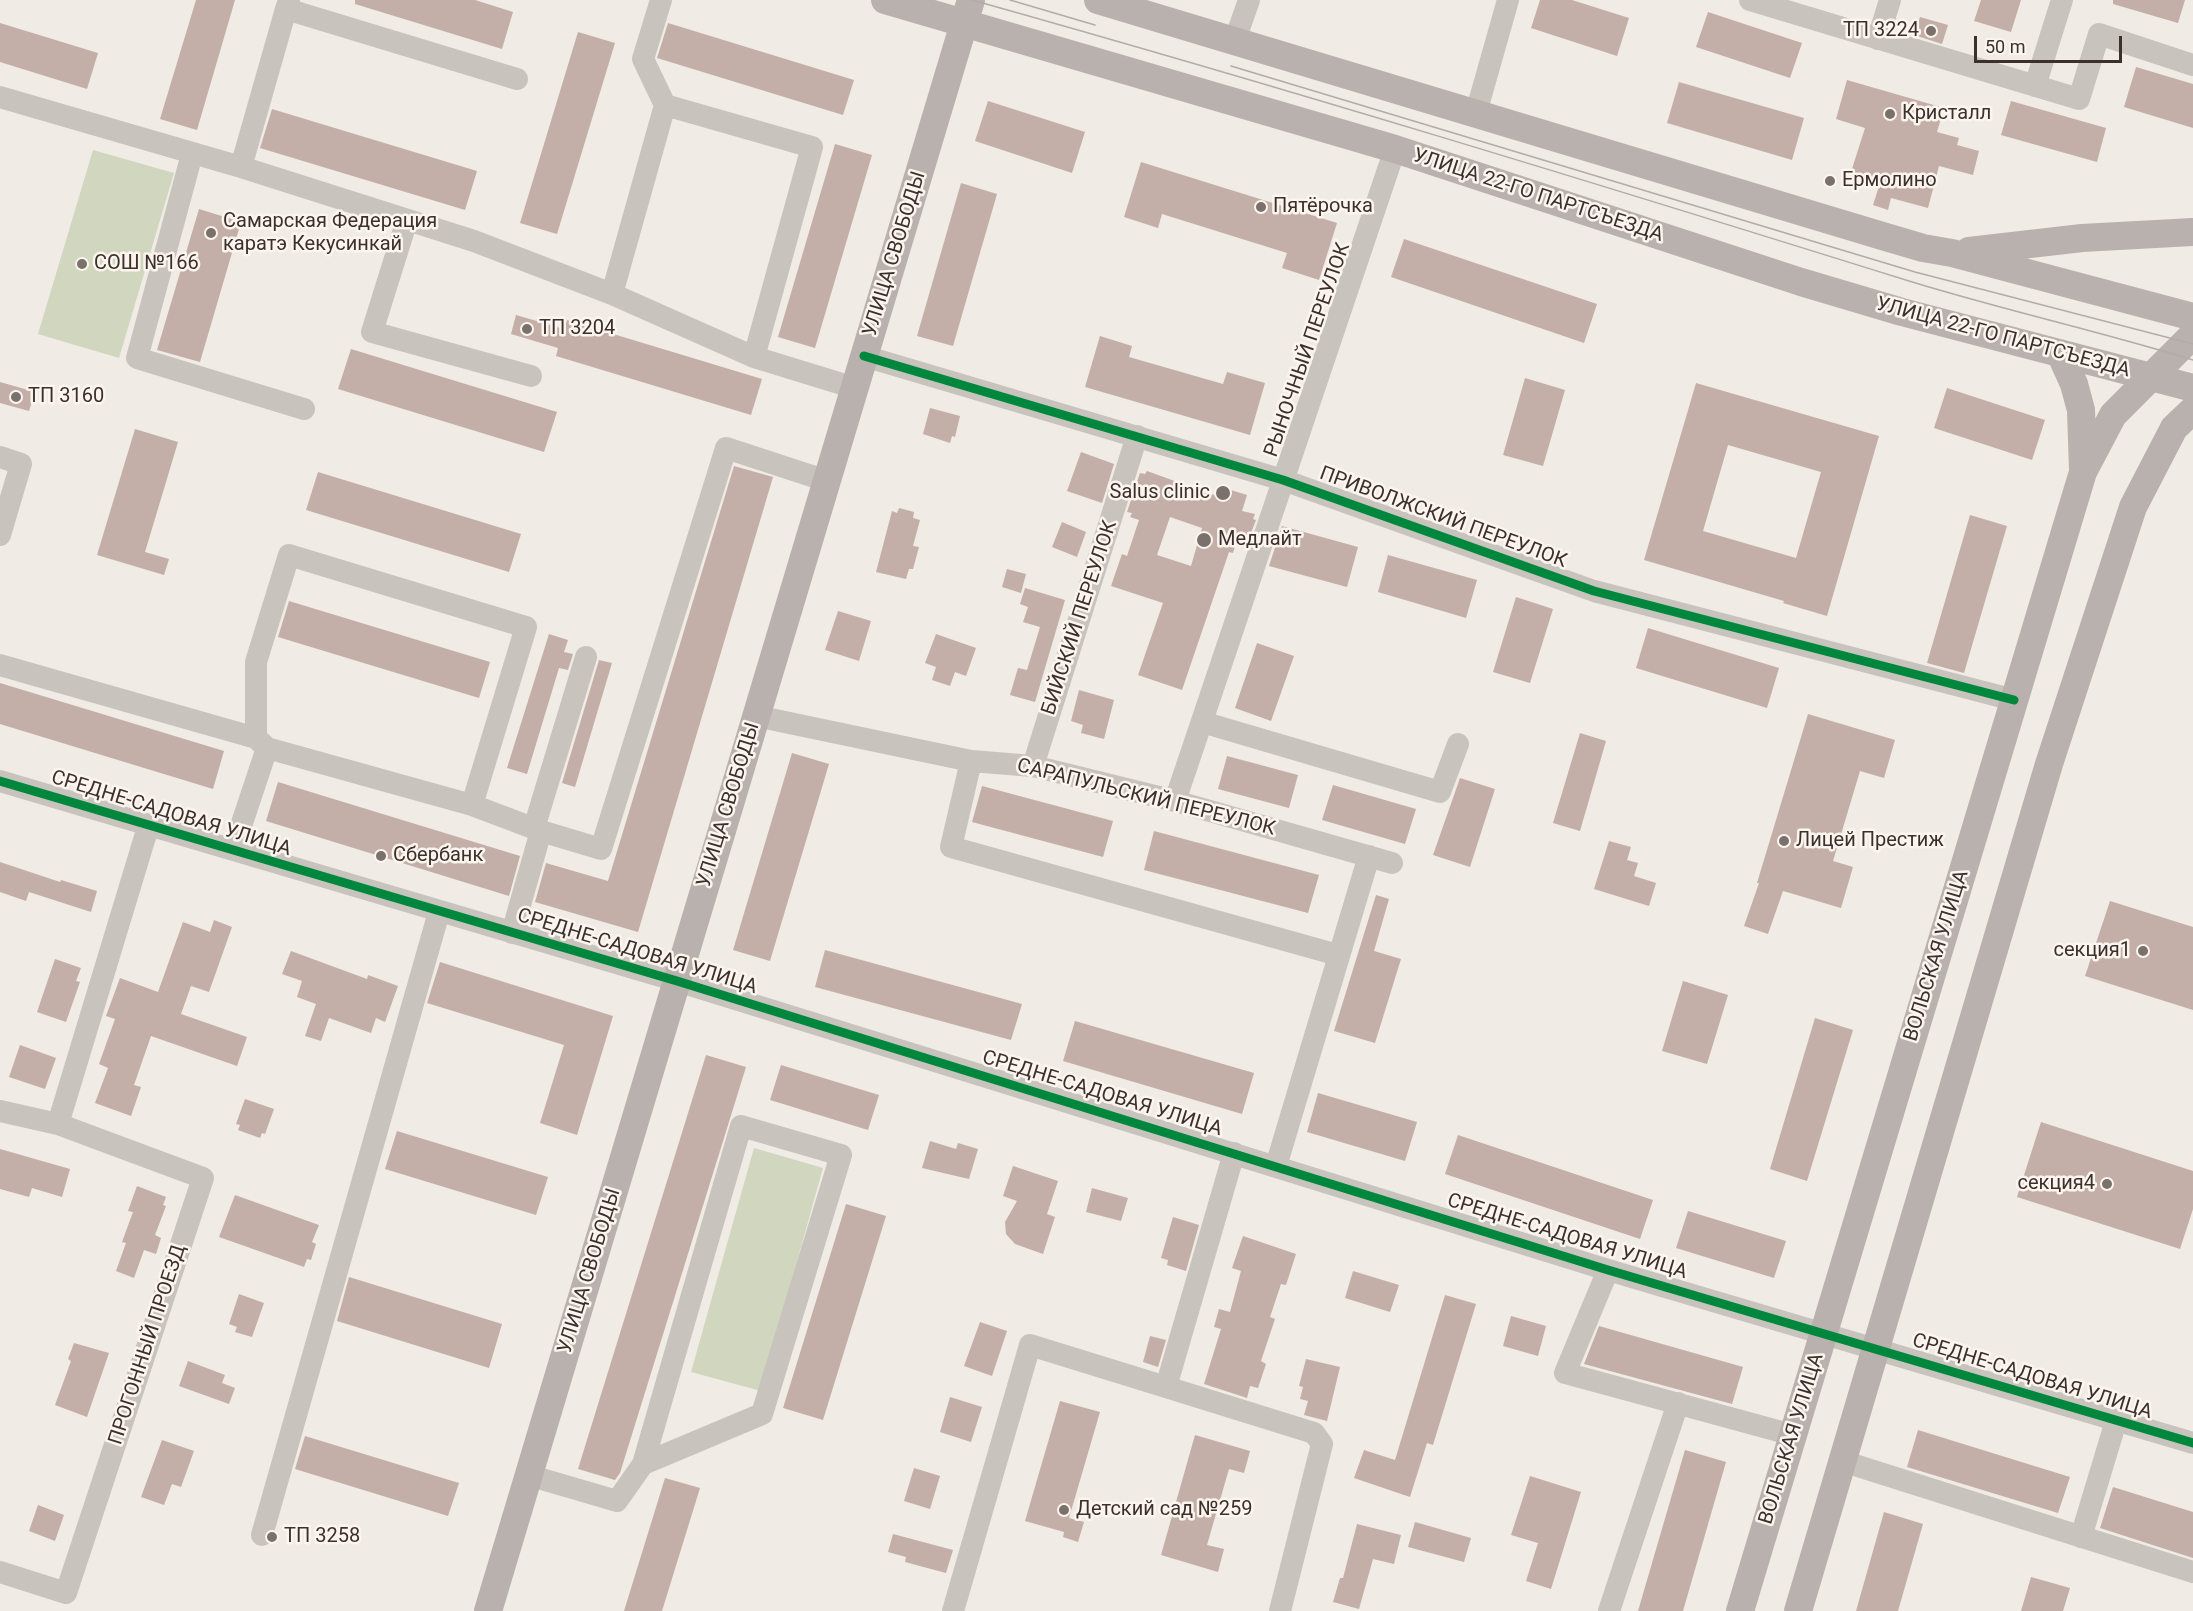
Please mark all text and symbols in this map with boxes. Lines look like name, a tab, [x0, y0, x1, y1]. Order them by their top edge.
place label: ТП 3224	[1843, 19, 1919, 43]
marker: ТП 3224	[1924, 24, 1938, 38]
scale bar	[1977, 24, 2126, 62]
text: 50 m	[1985, 36, 2025, 57]
place label: Кристалл	[1902, 102, 1991, 126]
marker: Кристалл	[1883, 107, 1897, 121]
street label: УЛИЦА 22-ГО ПАРТСЪЕЗДА	[1410, 144, 1666, 248]
street label: УЛИЦА СВОБОДЫ	[859, 169, 931, 339]
place label: Ермолино	[1842, 169, 1937, 193]
marker: Ермолино	[1823, 174, 1837, 188]
place label: Пятёрочка	[1273, 195, 1373, 219]
marker: Пятёрочка	[1254, 200, 1268, 214]
place label: Самарская Федерация каратэ Кекусинкай	[223, 210, 437, 257]
marker: Самарская Федерация каратэ Кекусинкай	[204, 226, 218, 240]
street label: РЫНОЧНЫЙ ПЕРЕУЛОК	[1260, 240, 1356, 460]
place label: СОШ №166	[94, 252, 199, 276]
marker: СОШ №166	[75, 257, 89, 271]
street label: УЛИЦА 22-ГО ПАРТСЪЕЗДА	[1873, 293, 2133, 383]
place label: ТП 3204	[539, 317, 615, 341]
marker: ТП 3204	[520, 322, 534, 336]
place label: ТП 3160	[28, 385, 104, 409]
marker: ТП 3160	[9, 390, 23, 404]
street label: ПРИВОЛЖСКИЙ ПЕРЕУЛОК	[1316, 462, 1570, 574]
place label: Salus clinic	[1110, 481, 1210, 505]
marker: Salus clinic	[1214, 484, 1232, 502]
street label: БИЙСКИЙ ПЕРЕУЛОК	[1037, 518, 1123, 718]
place label: Медлайт	[1218, 528, 1302, 552]
marker: Медлайт	[1195, 531, 1213, 549]
street label: УЛИЦА СВОБОДЫ	[693, 720, 765, 890]
street label: САРАПУЛЬСКИЙ ПЕРЕУЛОК	[1014, 754, 1278, 842]
street label: СРЕДНЕ-САДОВАЯ УЛИЦА	[48, 766, 294, 862]
place label: Лицей Престиж	[1796, 829, 1944, 853]
marker: Лицей Престиж	[1777, 834, 1791, 848]
place label: Сбербанк	[393, 844, 483, 868]
marker: Сбербанк	[374, 849, 388, 863]
street label: ВОЛЬСКАЯ УЛИЦА	[1900, 868, 1974, 1044]
street label: СРЕДНЕ-САДОВАЯ УЛИЦА	[514, 904, 760, 1000]
place label: секция1	[2054, 939, 2131, 963]
marker: секция1	[2136, 944, 2150, 958]
street label: СРЕДНЕ-САДОВАЯ УЛИЦА	[979, 1046, 1225, 1142]
place label: секция4	[2018, 1172, 2095, 1196]
marker: секция4	[2100, 1177, 2114, 1191]
street label: УЛИЦА СВОБОДЫ	[554, 1186, 626, 1356]
street label: СРЕДНЕ-САДОВАЯ УЛИЦА	[1444, 1189, 1690, 1285]
street label: ПРОГОННЫЙ ПРОЕЗД	[104, 1242, 192, 1448]
street label: СРЕДНЕ-САДОВАЯ УЛИЦА	[1909, 1329, 2155, 1425]
street label: ВОЛЬСКАЯ УЛИЦА	[1755, 1351, 1829, 1527]
place label: Детский сад №259	[1076, 1498, 1252, 1522]
marker: Детский сад №259	[1057, 1503, 1071, 1517]
place label: ТП 3258	[284, 1525, 360, 1549]
marker: ТП 3258	[265, 1530, 279, 1544]

